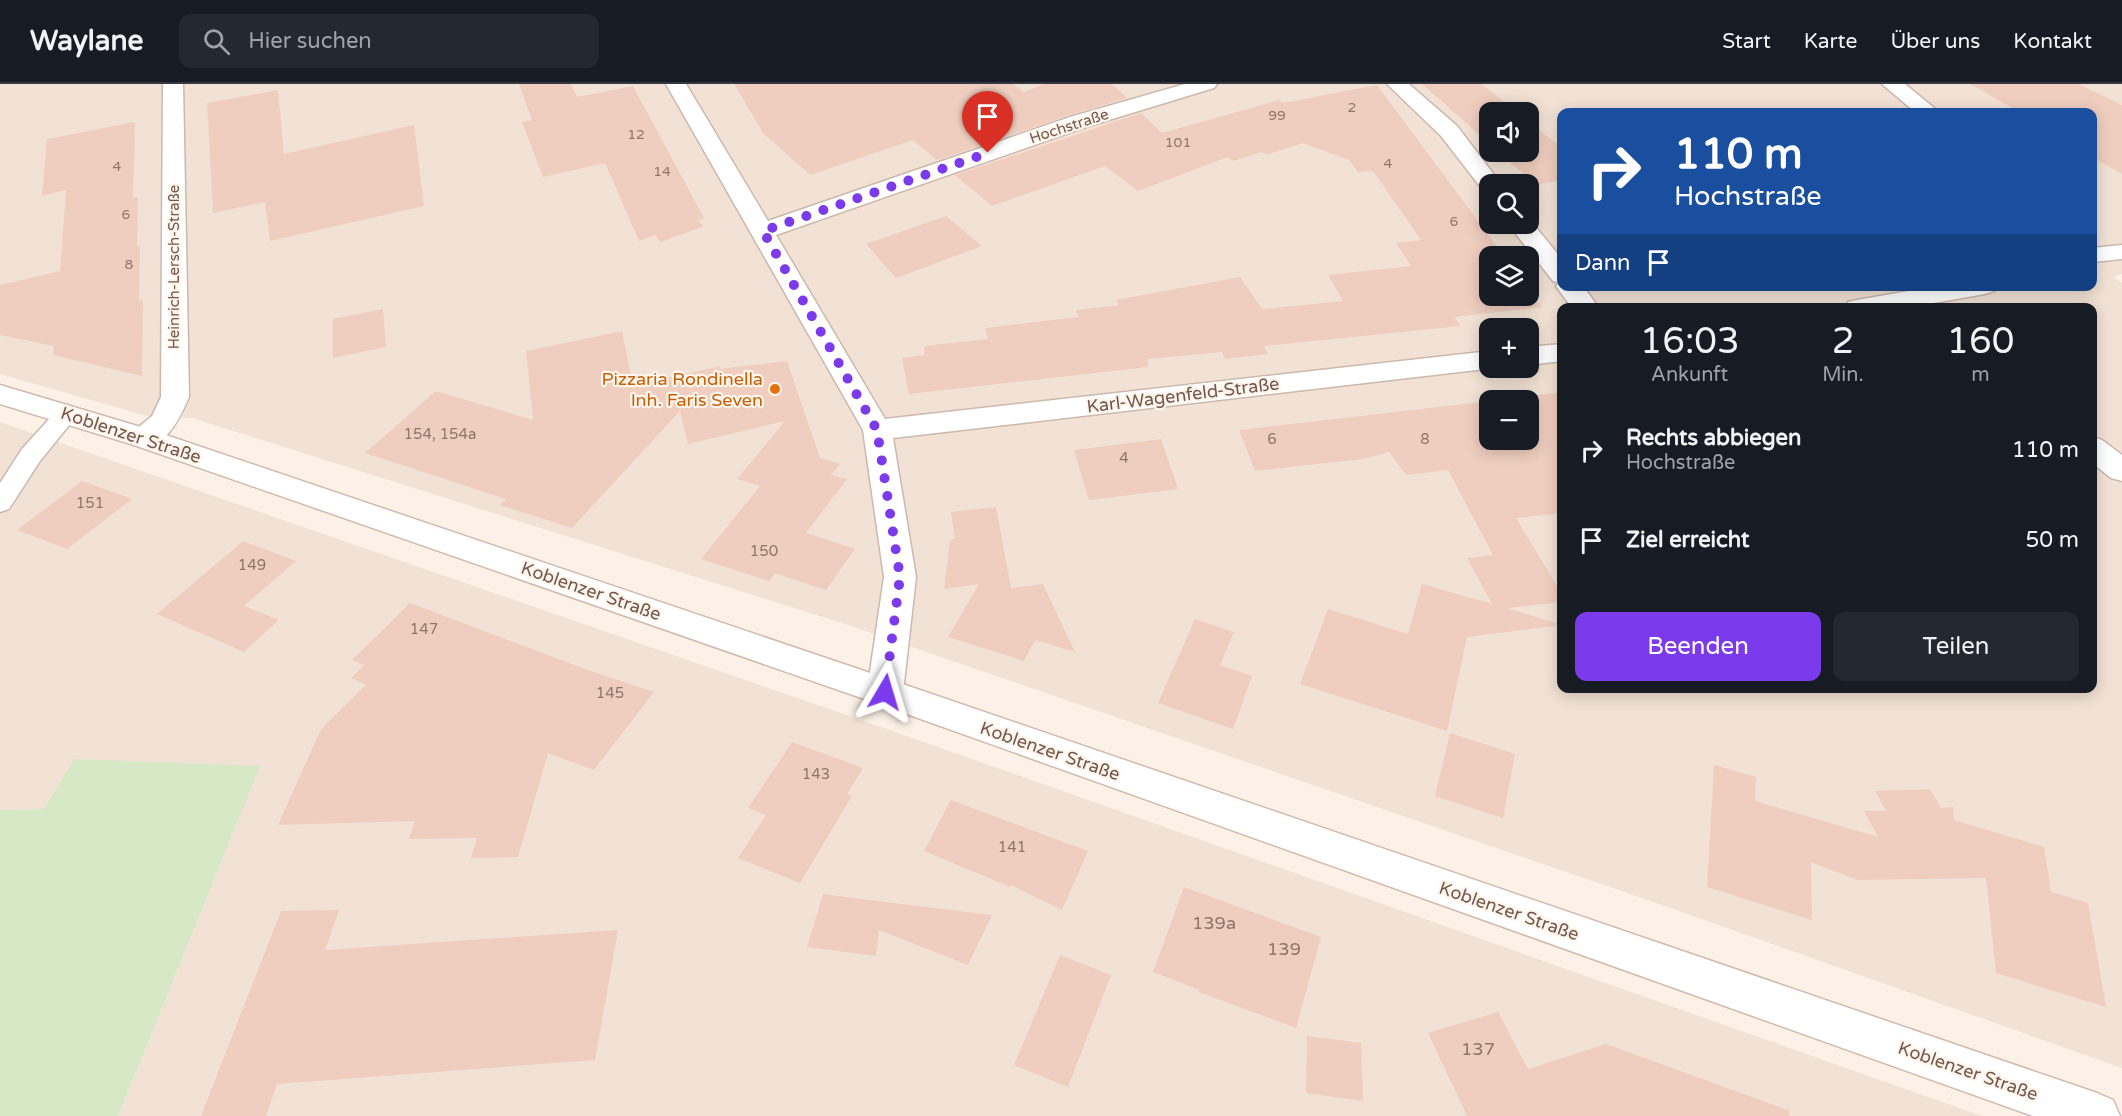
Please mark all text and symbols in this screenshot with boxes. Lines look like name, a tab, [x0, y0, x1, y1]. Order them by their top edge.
search box	[179, 14, 599, 68]
text: Waylane	[30, 24, 143, 58]
icon: search	[200, 25, 233, 58]
text: Hier suchen	[248, 28, 372, 54]
text: Start	[1722, 29, 1771, 54]
text: Karte	[1804, 29, 1857, 54]
text: Über uns	[1890, 29, 1980, 54]
text: Kontakt	[2013, 29, 2092, 54]
pin	[962, 91, 1013, 153]
house number: 2	[1348, 99, 1356, 116]
icon: arrive	[971, 100, 1004, 133]
map controls	[1479, 102, 1539, 450]
button: sound	[1479, 102, 1539, 162]
street label: Hochstraße	[1027, 105, 1111, 147]
house number: 99	[1268, 107, 1286, 124]
house number: 12	[627, 126, 645, 143]
text: 110 m	[1674, 129, 1803, 180]
icon: right	[1575, 132, 1653, 210]
house number: 101	[1165, 134, 1191, 151]
house number: 4	[1384, 155, 1393, 172]
house number: 4	[113, 158, 122, 175]
house number: 14	[653, 163, 671, 180]
button: search	[1479, 174, 1539, 234]
text: Hochstraße	[1674, 180, 1822, 213]
street label: Heinrich-Lersch-Straße	[165, 185, 183, 349]
house number: 6	[122, 206, 131, 223]
house number: 6	[1450, 213, 1459, 230]
button: layers	[1479, 246, 1539, 306]
icon: arrive	[1642, 246, 1675, 279]
text: Dann	[1575, 250, 1630, 276]
house number: 8	[125, 256, 134, 273]
button: +	[1479, 318, 1539, 378]
text: 16:03	[1640, 320, 1740, 363]
text: 2	[1832, 320, 1854, 363]
text: 160	[1946, 320, 2014, 363]
text: Ankunft	[1651, 363, 1728, 387]
text: Min.	[1822, 363, 1864, 387]
text: m	[1971, 363, 1990, 387]
place label: Pizzaria Rondinella Inh. Faris Seven	[602, 368, 763, 411]
street label: Karl-Wagenfeld-Straße	[1086, 372, 1280, 418]
marker: Pizzaria Rondinella Inh. Faris Seven	[768, 382, 782, 396]
button: −	[1479, 390, 1539, 450]
street label: Koblenzer Straße	[58, 402, 204, 468]
house number: 154, 154a	[404, 425, 476, 443]
text: Rechts abbiegen	[1626, 425, 1801, 451]
house number: 6	[1267, 430, 1277, 448]
house number: 8	[1420, 430, 1430, 448]
icon: right	[1575, 434, 1608, 467]
text: 110 m	[2012, 437, 2079, 463]
house number: 4	[1119, 449, 1129, 467]
text: Hochstraße	[1626, 451, 1735, 475]
house number: 151	[76, 494, 104, 512]
icon: arrive	[1575, 524, 1608, 557]
text: Ziel erreicht	[1626, 527, 1749, 553]
text: 50 m	[2025, 527, 2079, 553]
house number: 150	[750, 542, 778, 560]
house number: 149	[238, 556, 266, 574]
street label: Koblenzer Straße	[518, 557, 664, 625]
button: Beenden	[1575, 612, 1821, 681]
button: Teilen	[1833, 612, 2079, 681]
house number: 147	[410, 620, 438, 638]
position arrow	[853, 660, 917, 724]
house number: 145	[596, 684, 624, 702]
street label: Koblenzer Straße	[977, 717, 1123, 785]
house number: 143	[802, 765, 830, 783]
house number: 141	[998, 838, 1026, 856]
street label: Koblenzer Straße	[1436, 877, 1582, 945]
house number: 139a	[1192, 912, 1236, 934]
house number: 139	[1267, 938, 1301, 960]
street label: Koblenzer Straße	[1895, 1037, 2041, 1105]
house number: 137	[1461, 1038, 1495, 1060]

